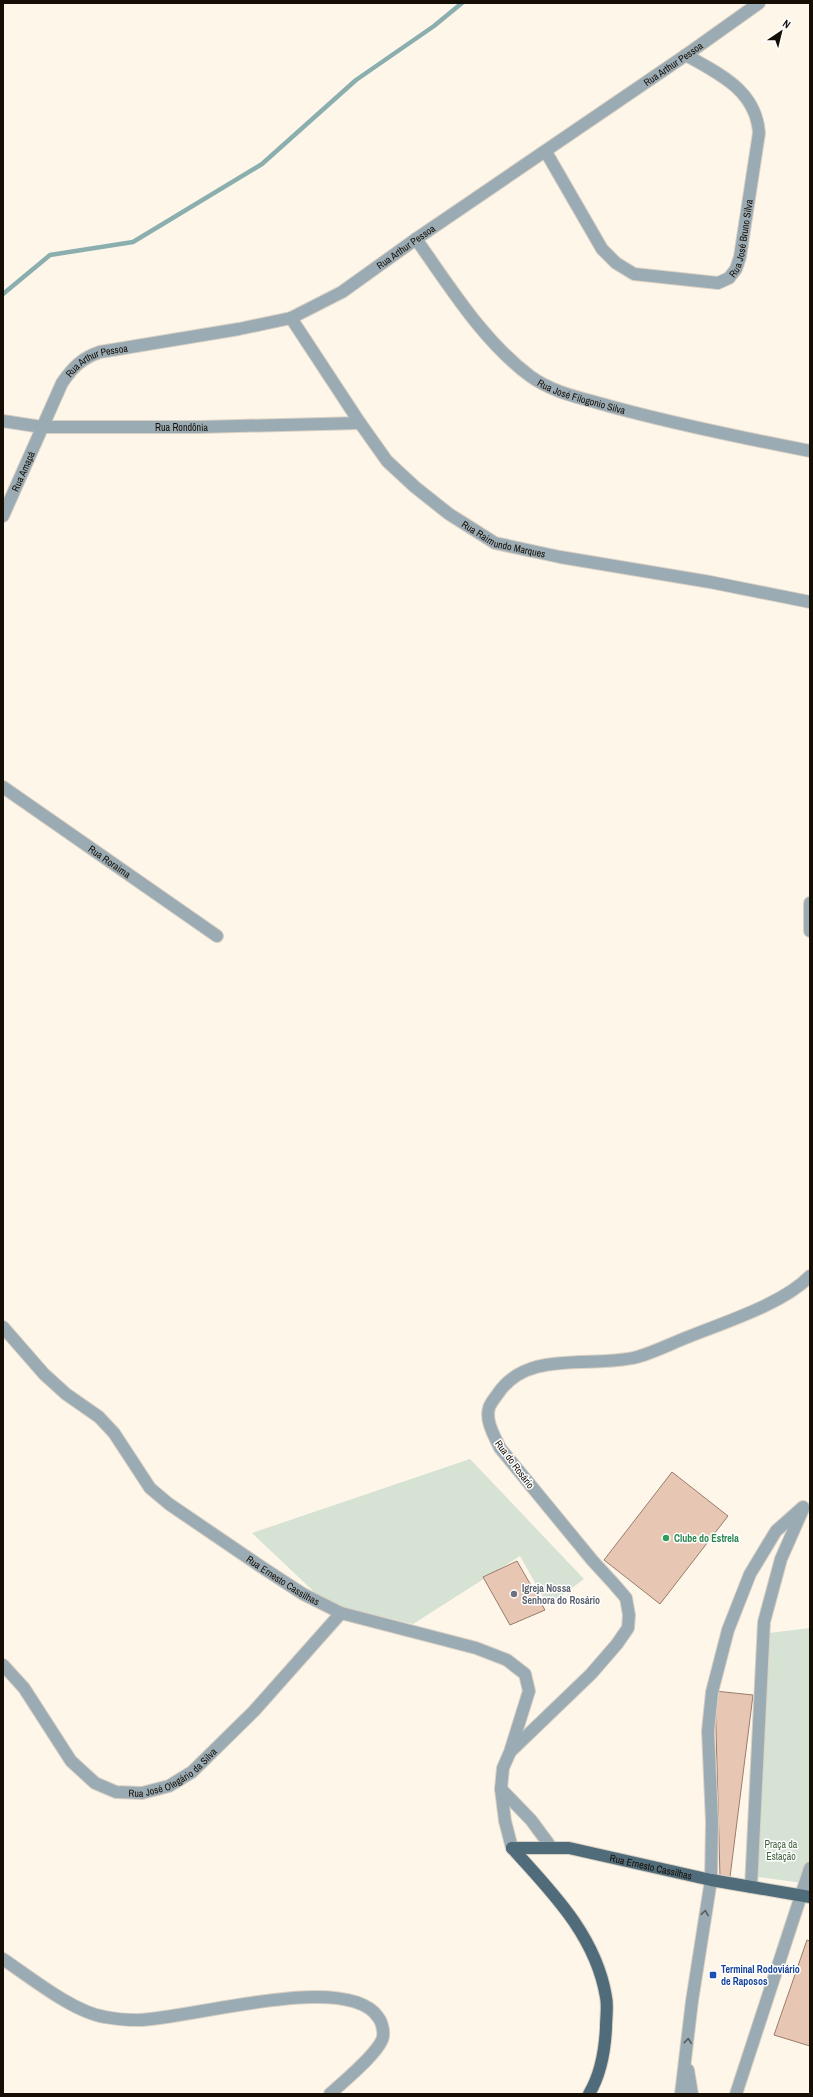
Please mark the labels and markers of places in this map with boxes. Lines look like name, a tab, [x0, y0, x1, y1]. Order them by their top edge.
place label: Clube do Estrela	[674, 1532, 739, 1545]
marker: Clube do Estrela	[661, 1533, 671, 1543]
place label: Igreja Nossa Senhora do Rosário	[522, 1582, 600, 1607]
marker: Igreja Nossa Senhora do Rosário	[509, 1589, 519, 1599]
place label: Terminal Rodoviário de Raposos	[721, 1963, 800, 1988]
marker: Terminal Rodoviário de Raposos	[708, 1970, 718, 1980]

